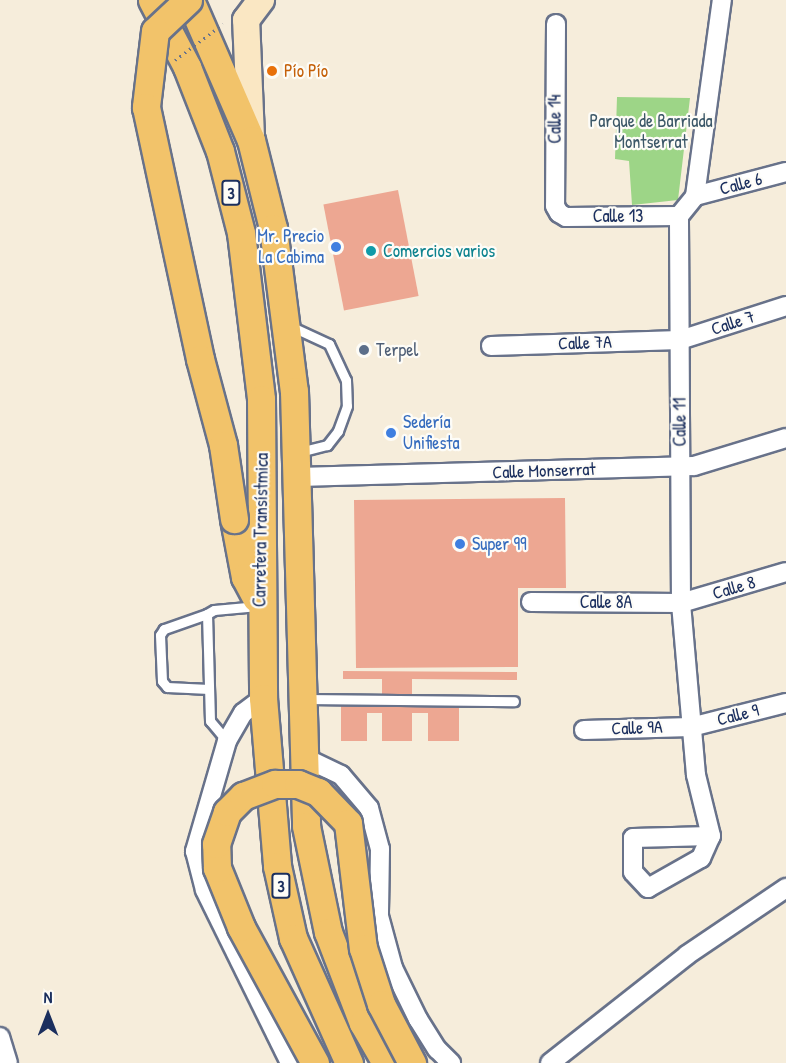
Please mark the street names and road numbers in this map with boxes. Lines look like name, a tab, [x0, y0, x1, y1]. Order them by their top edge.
street label: Calle 14	[544, 94, 566, 144]
street label: Calle 6	[717, 168, 765, 200]
road number: 3	[220, 180, 242, 206]
street label: Calle 13	[593, 205, 643, 227]
street label: Calle 7	[708, 306, 758, 340]
street label: Calle 7A	[558, 331, 612, 355]
street label: Calle 11	[669, 397, 691, 447]
street label: Carretera Transístmica	[249, 453, 273, 607]
street label: Calle Monserrat	[492, 458, 596, 484]
street label: Calle 8	[710, 572, 758, 604]
street label: Calle 8A	[580, 591, 632, 613]
street label: Calle 9	[715, 699, 761, 731]
street label: Calle 9A	[611, 716, 663, 740]
road number: 3	[270, 873, 292, 899]

